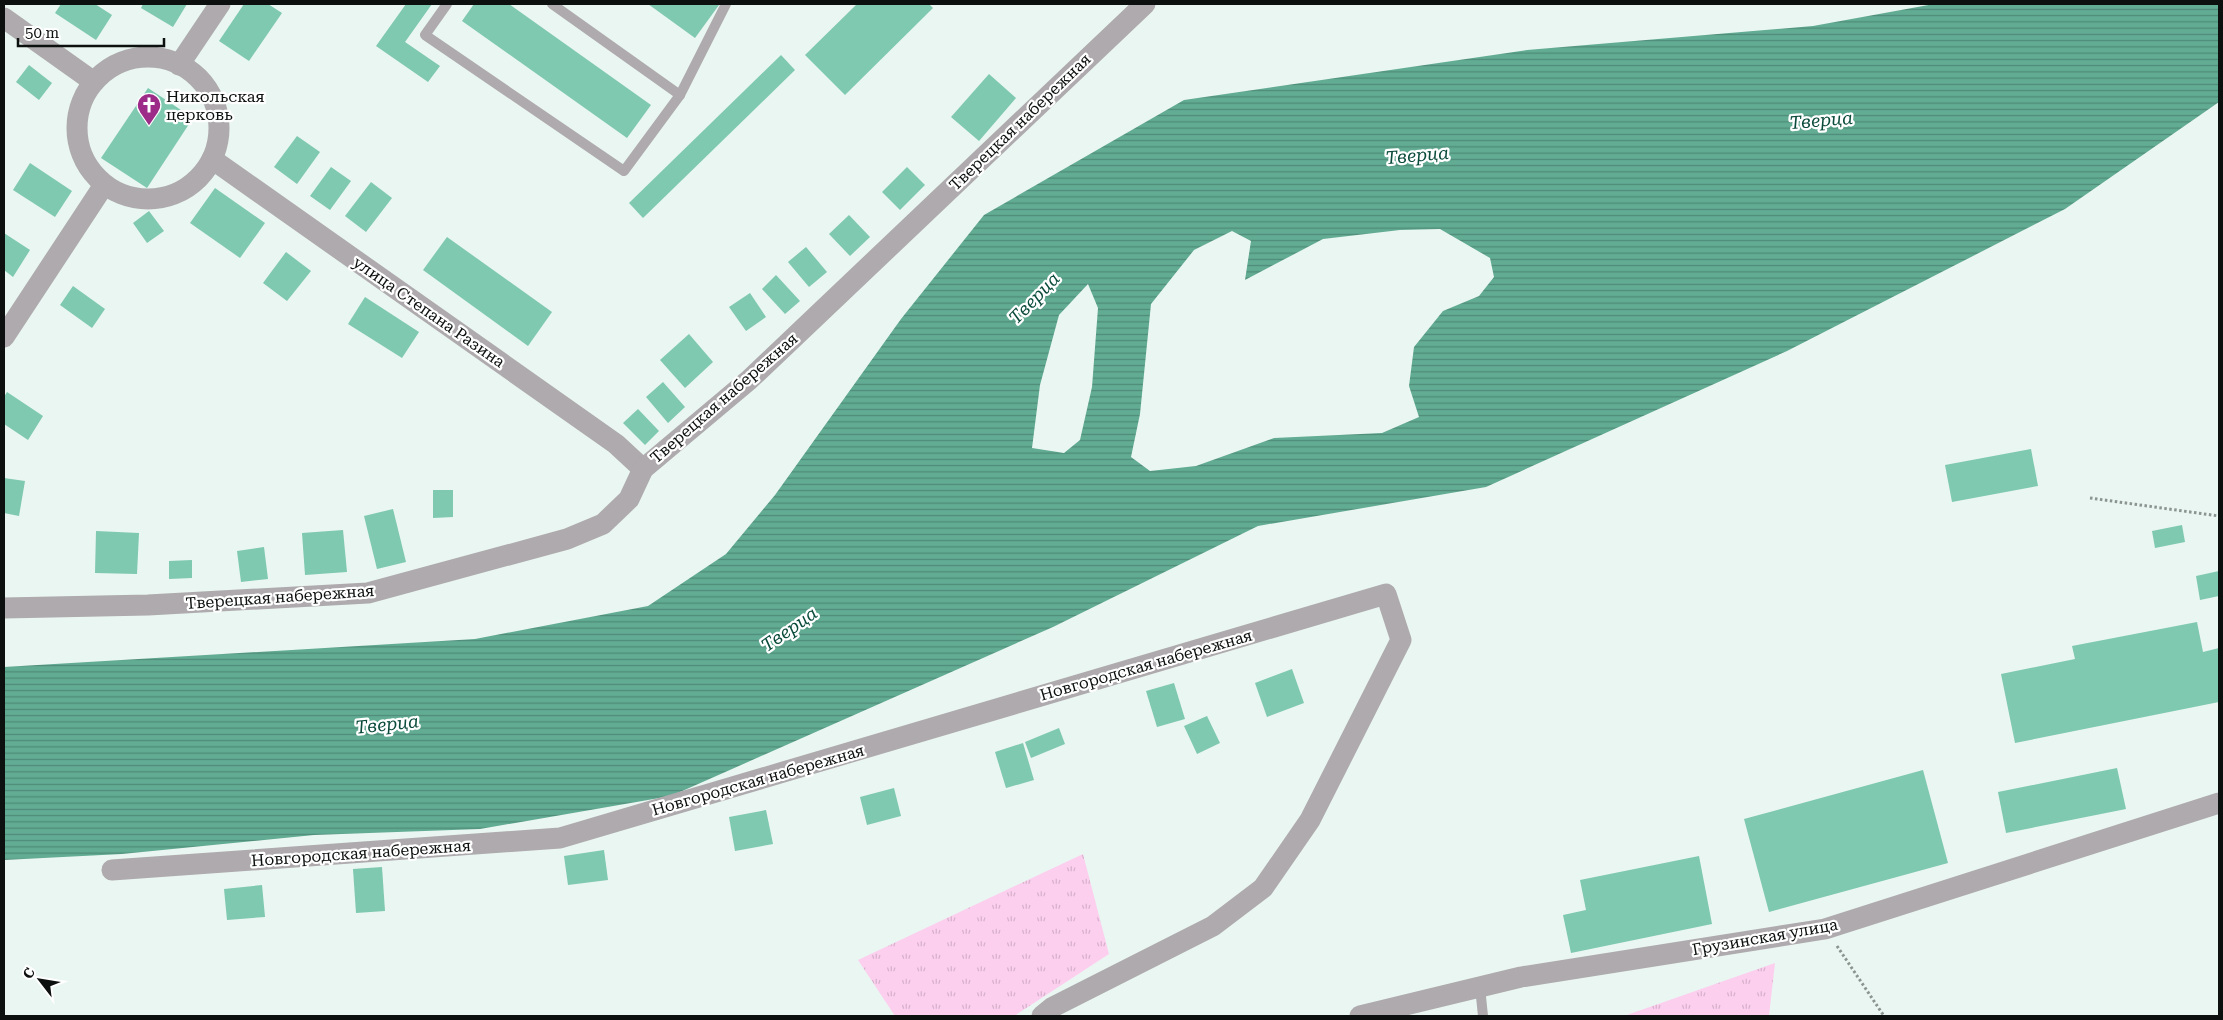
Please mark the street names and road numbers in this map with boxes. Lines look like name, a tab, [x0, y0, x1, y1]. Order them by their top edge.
street label: Тверецкая набережная	[945, 50, 1095, 194]
street label: улица Степана Разина	[350, 252, 509, 372]
street label: Тверецкая набережная	[646, 329, 802, 467]
street label: Тверецкая набережная	[185, 581, 375, 613]
street label: Новгородская набережная	[1038, 626, 1254, 704]
street label: Новгородская набережная	[650, 741, 866, 819]
street label: Новгородская набережная	[250, 836, 472, 870]
street label: Грузинская улица	[1691, 915, 1840, 959]

